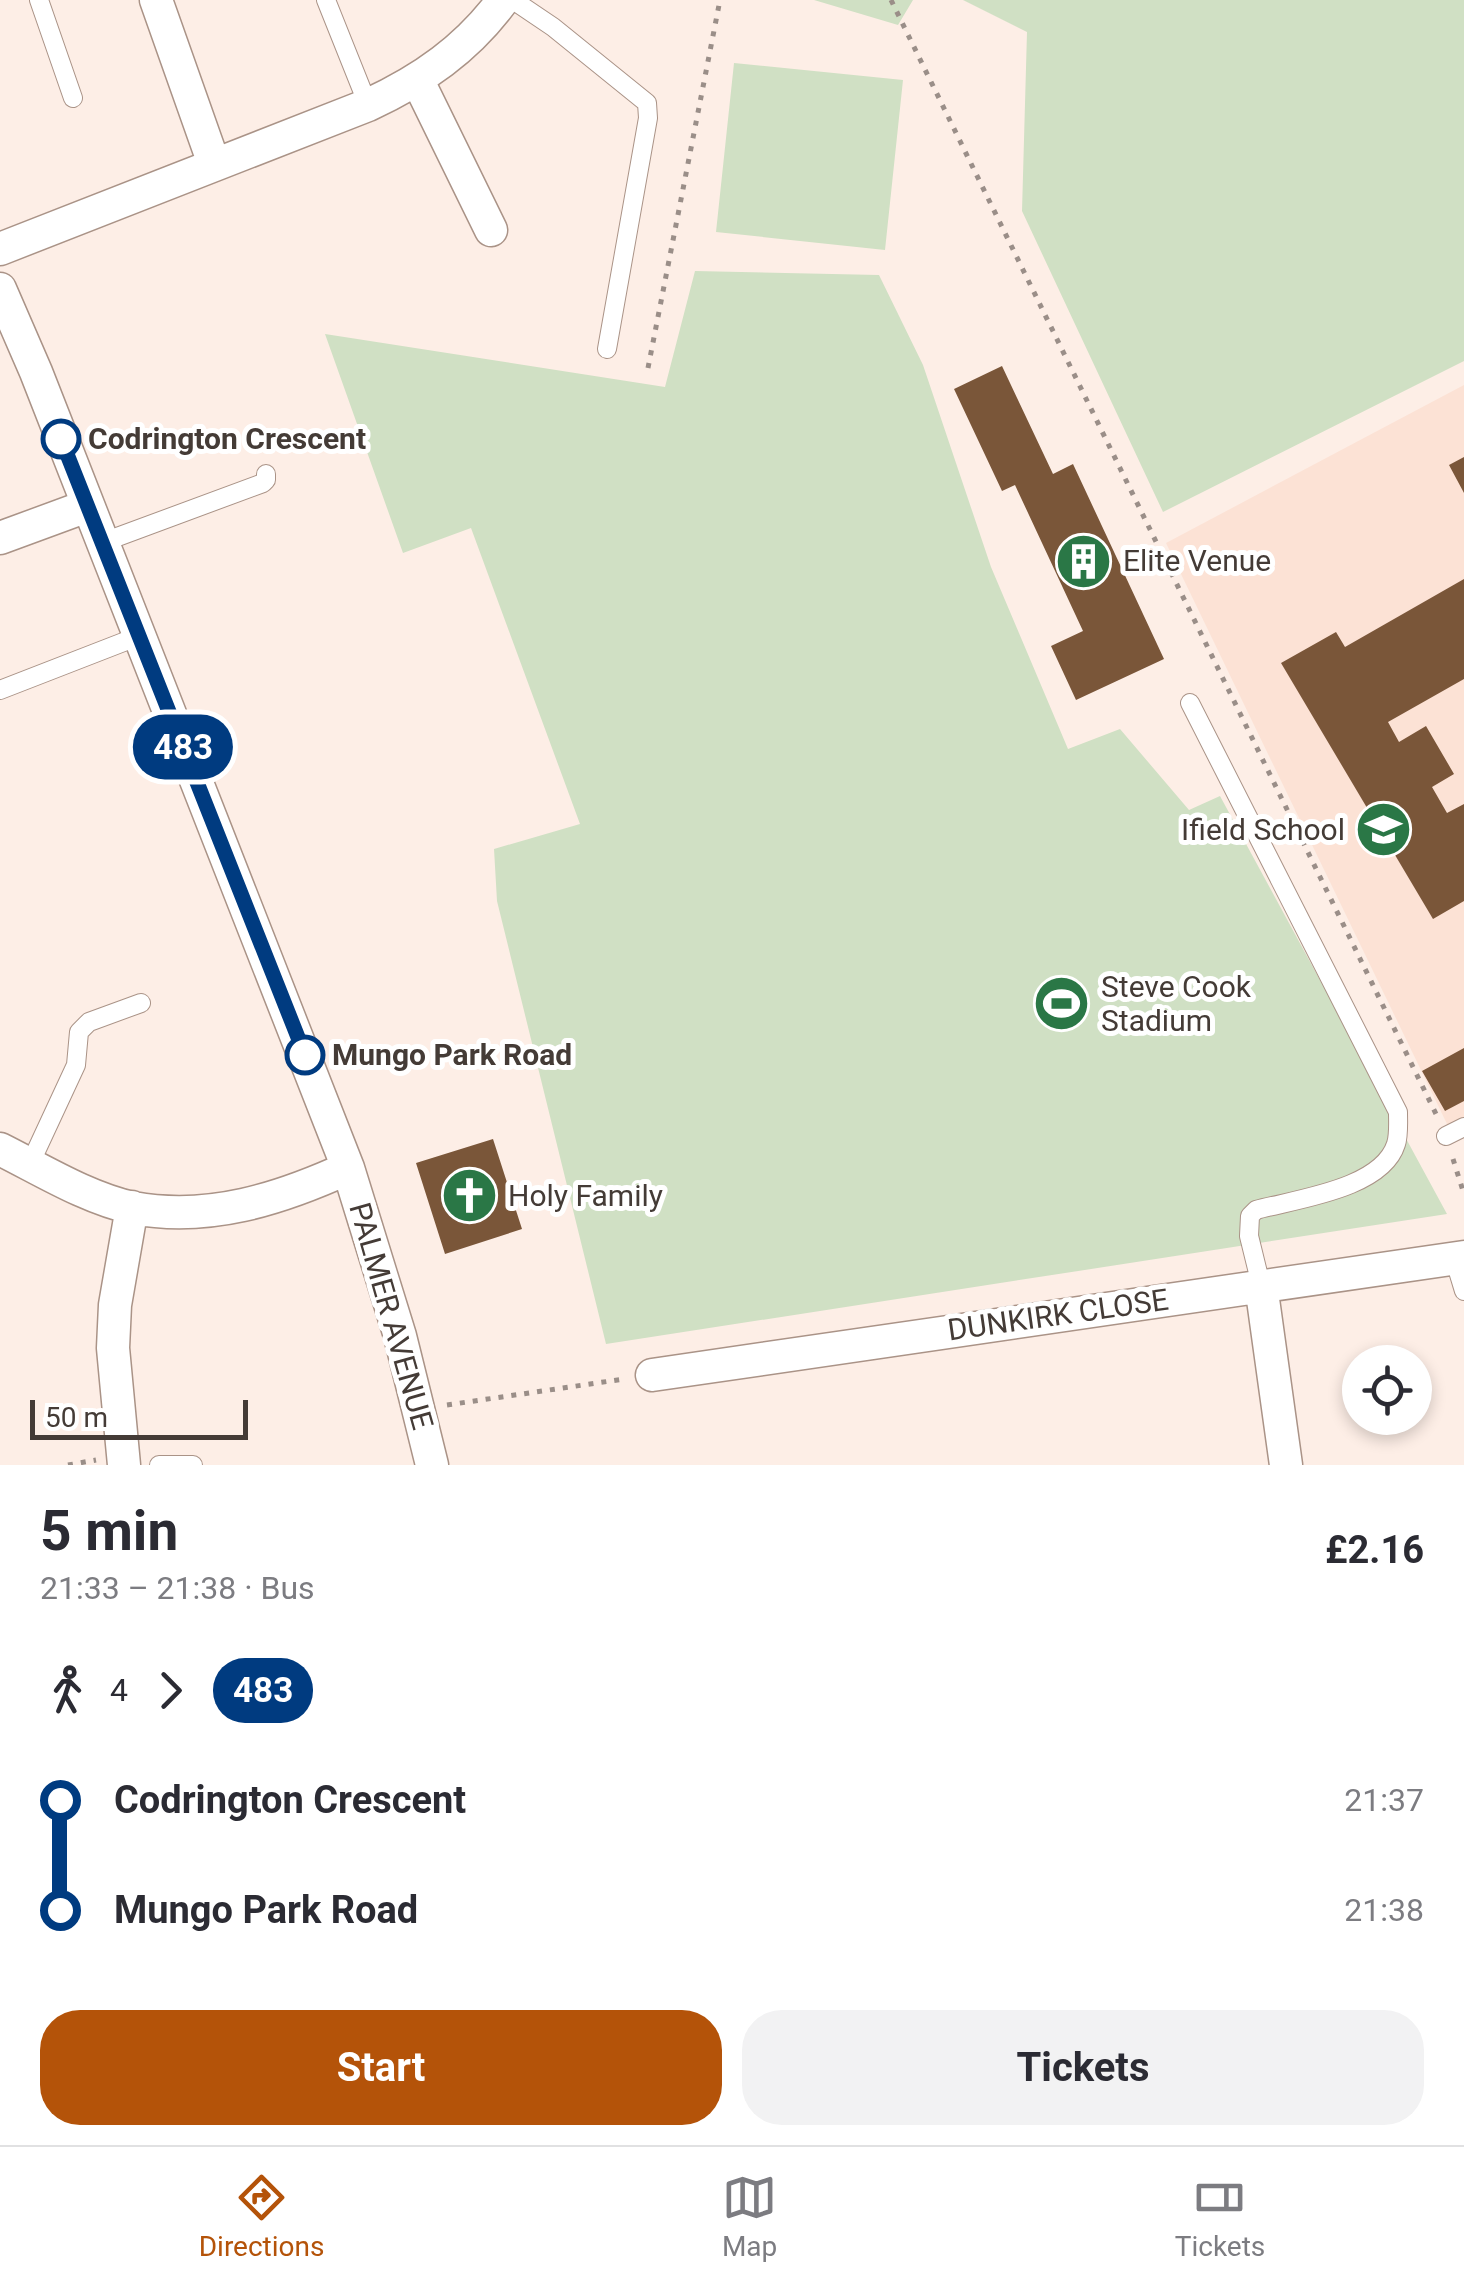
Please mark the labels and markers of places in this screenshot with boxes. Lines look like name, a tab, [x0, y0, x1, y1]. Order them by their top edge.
marker: Codrington Crescent	[42, 420, 80, 458]
place label: Codrington Crescent	[88, 421, 366, 456]
building icon: Elite Venue	[1054, 531, 1114, 591]
place label: Elite Venue	[1123, 543, 1271, 578]
school or university icon: Ifield School	[1354, 800, 1414, 860]
place label: Ifield School	[1181, 812, 1345, 847]
place label: Steve Cook Stadium	[1101, 969, 1252, 1038]
sports icon: Steve Cook Stadium	[1032, 974, 1092, 1034]
marker: Mungo Park Road	[286, 1036, 324, 1074]
place label: Mungo Park Road	[332, 1037, 572, 1072]
church icon: Holy Family	[439, 1166, 499, 1226]
place label: Holy Family	[508, 1178, 663, 1213]

